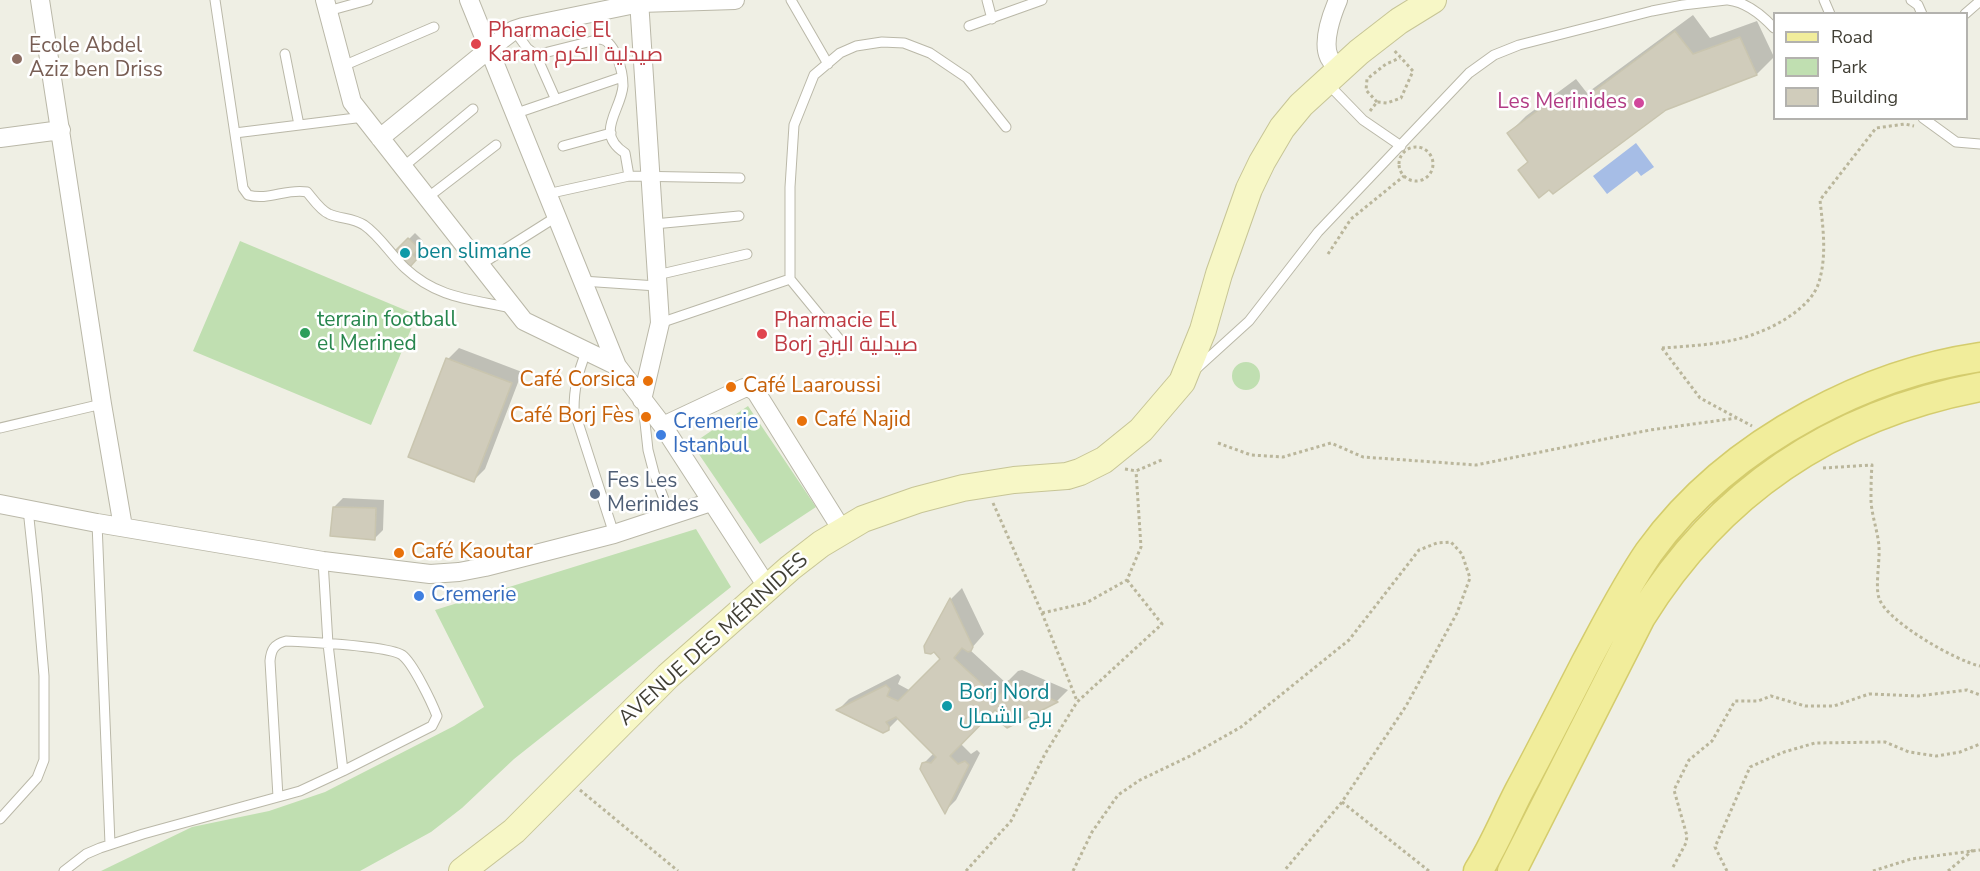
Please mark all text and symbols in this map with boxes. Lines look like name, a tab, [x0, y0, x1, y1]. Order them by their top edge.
legend	[1773, 12, 1968, 120]
place label: Pharmacie El Karam صيدلية الكرم	[488, 19, 663, 69]
text: Road	[1831, 25, 1873, 49]
place label: Ecole Abdel Aziz ben Driss	[29, 34, 163, 84]
marker: Pharmacie El Karam صيدلية الكرم	[469, 37, 483, 51]
marker: Ecole Abdel Aziz ben Driss	[10, 52, 24, 66]
text: Park	[1831, 55, 1867, 79]
text: Building	[1831, 85, 1898, 109]
place label: Les Merinides	[1497, 90, 1627, 116]
marker: Les Merinides	[1632, 96, 1646, 110]
place label: ben slimane	[417, 240, 531, 266]
marker: ben slimane	[398, 246, 412, 260]
place label: terrain football el Merined	[317, 308, 457, 358]
place label: Pharmacie El Borj صيدلية البرج	[774, 309, 918, 359]
marker: terrain football el Merined	[298, 326, 312, 340]
marker: Pharmacie El Borj صيدلية البرج	[755, 327, 769, 341]
place label: Café Corsica	[520, 368, 636, 394]
marker: Café Corsica	[641, 374, 655, 388]
place label: Café Laaroussi	[743, 374, 881, 400]
marker: Café Laaroussi	[724, 380, 738, 394]
place label: Café Borj Fès	[510, 404, 634, 430]
place label: Café Najid	[814, 408, 911, 434]
marker: Café Borj Fès	[639, 410, 653, 424]
place label: Cremerie Istanbul	[673, 410, 758, 460]
marker: Café Najid	[795, 414, 809, 428]
marker: Cremerie Istanbul	[654, 428, 668, 442]
place label: Fes Les Merinides	[607, 469, 699, 519]
marker: Fes Les Merinides	[588, 487, 602, 501]
place label: Café Kaoutar	[411, 540, 533, 566]
marker: Café Kaoutar	[392, 546, 406, 560]
street label: AVENUE DES MÉRINIDES	[614, 548, 814, 732]
place label: Cremerie	[431, 583, 516, 609]
marker: Cremerie	[412, 589, 426, 603]
place label: Borj Nord برج الشمال	[959, 681, 1052, 731]
marker: Borj Nord برج الشمال	[940, 699, 954, 713]

